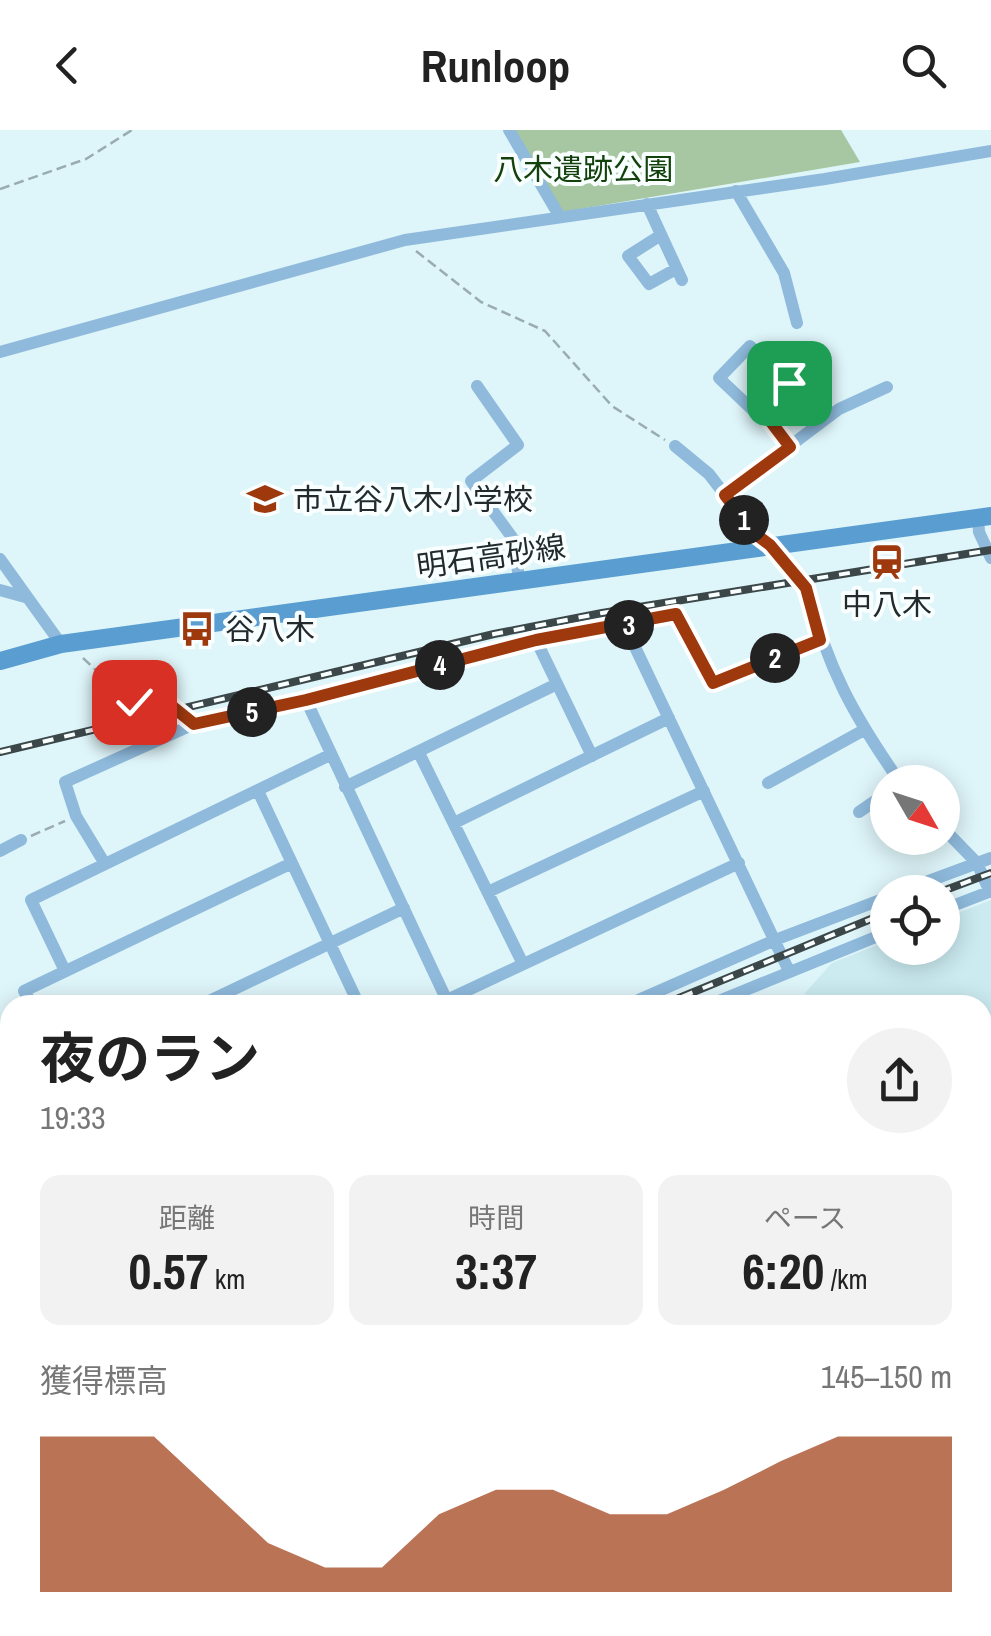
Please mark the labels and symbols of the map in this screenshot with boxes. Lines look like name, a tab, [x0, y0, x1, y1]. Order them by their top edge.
park label: 八木遺跡公園	[493, 149, 673, 189]
pin	[747, 341, 832, 426]
place label: 市立谷八木小学校	[293, 479, 533, 519]
school or university icon: 市立谷八木小学校	[246, 480, 284, 518]
pin: 1	[719, 495, 769, 545]
street label: 明石高砂線	[414, 526, 568, 586]
station icon: 中八木	[868, 543, 906, 581]
place label: 中八木	[842, 584, 932, 624]
pin: 3	[604, 600, 654, 650]
place label: 谷八木	[225, 609, 315, 649]
bus stop icon: 谷八木	[178, 610, 216, 648]
pin: 2	[750, 633, 800, 683]
pin: 4	[415, 640, 465, 690]
pin	[92, 660, 177, 745]
pin: 5	[227, 687, 277, 737]
north arrow	[870, 765, 960, 855]

